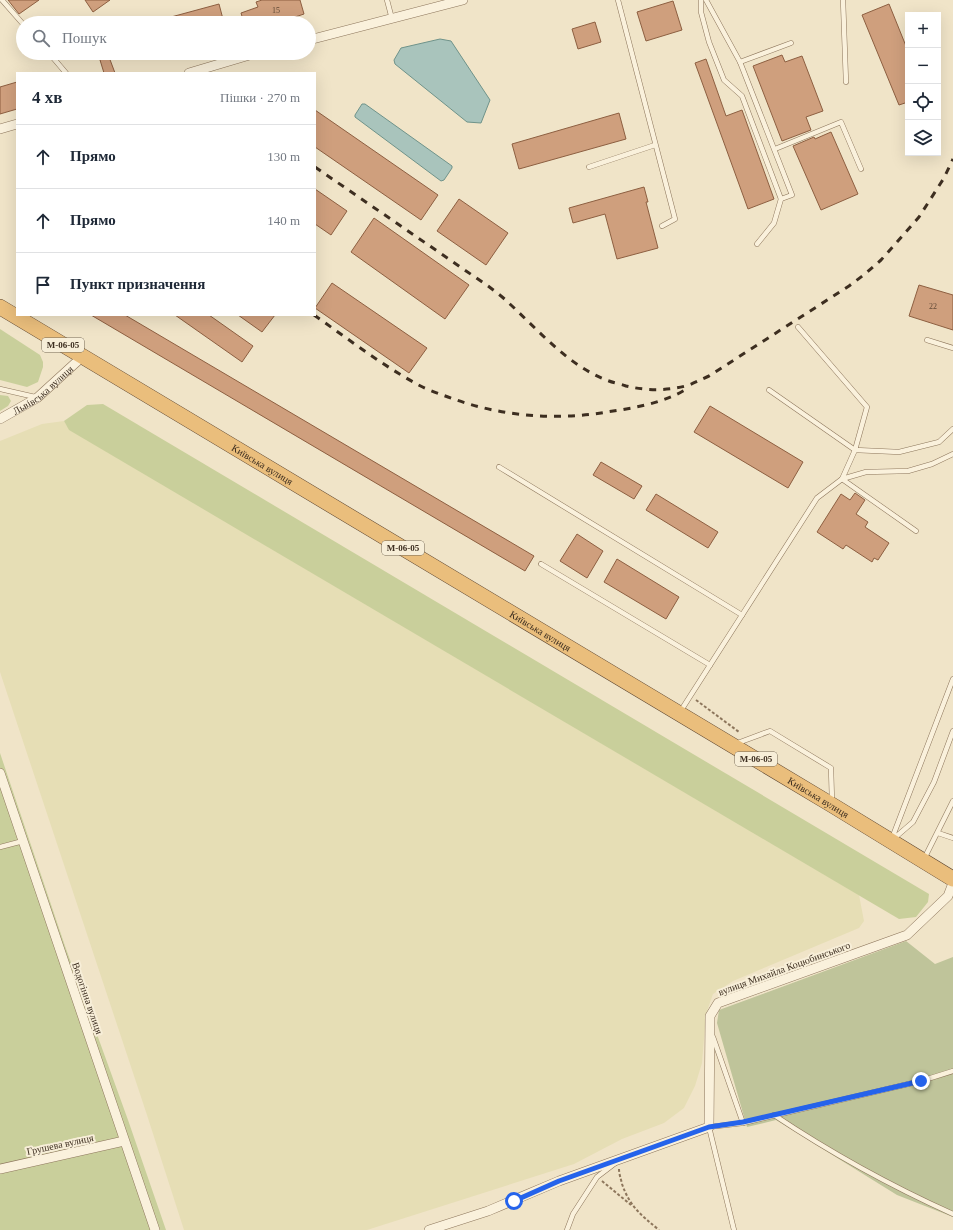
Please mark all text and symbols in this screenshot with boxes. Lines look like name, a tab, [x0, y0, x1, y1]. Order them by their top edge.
house number: 15	[272, 6, 280, 15]
map controls	[905, 12, 941, 156]
button: +	[905, 12, 941, 48]
search box	[16, 16, 316, 60]
icon: search	[30, 27, 52, 49]
text: Пошук	[62, 30, 107, 46]
button: −	[905, 48, 941, 84]
button: locate	[905, 84, 941, 120]
text: 4 хв	[32, 88, 62, 107]
text: Пішки · 270 m	[220, 90, 300, 105]
button: layers	[905, 120, 941, 156]
icon: ahead	[32, 146, 54, 168]
text: Прямо	[70, 148, 116, 164]
text: 130 m	[267, 149, 300, 164]
icon: ahead	[32, 210, 54, 232]
text: Прямо	[70, 212, 116, 228]
text: 140 m	[267, 213, 300, 228]
icon: arrive	[32, 274, 54, 296]
text: Пункт призначення	[70, 276, 205, 292]
house number: 22	[929, 302, 937, 311]
road number: М-06-05	[42, 338, 84, 352]
street label: Львівська вулиця	[11, 363, 75, 417]
street label: Київська вулиця	[230, 442, 295, 487]
road number: М-06-05	[382, 541, 424, 555]
street label: Київська вулиця	[508, 608, 573, 654]
road number: М-06-05	[735, 752, 777, 766]
street label: Київська вулиця	[786, 775, 851, 820]
street label: вулиця Михайла Коцюбинського	[717, 939, 852, 998]
street label: Водогінна вулиця	[70, 961, 105, 1036]
route end	[912, 1072, 930, 1090]
street label: Грушева вулиця	[26, 1132, 95, 1157]
route start	[505, 1192, 523, 1210]

